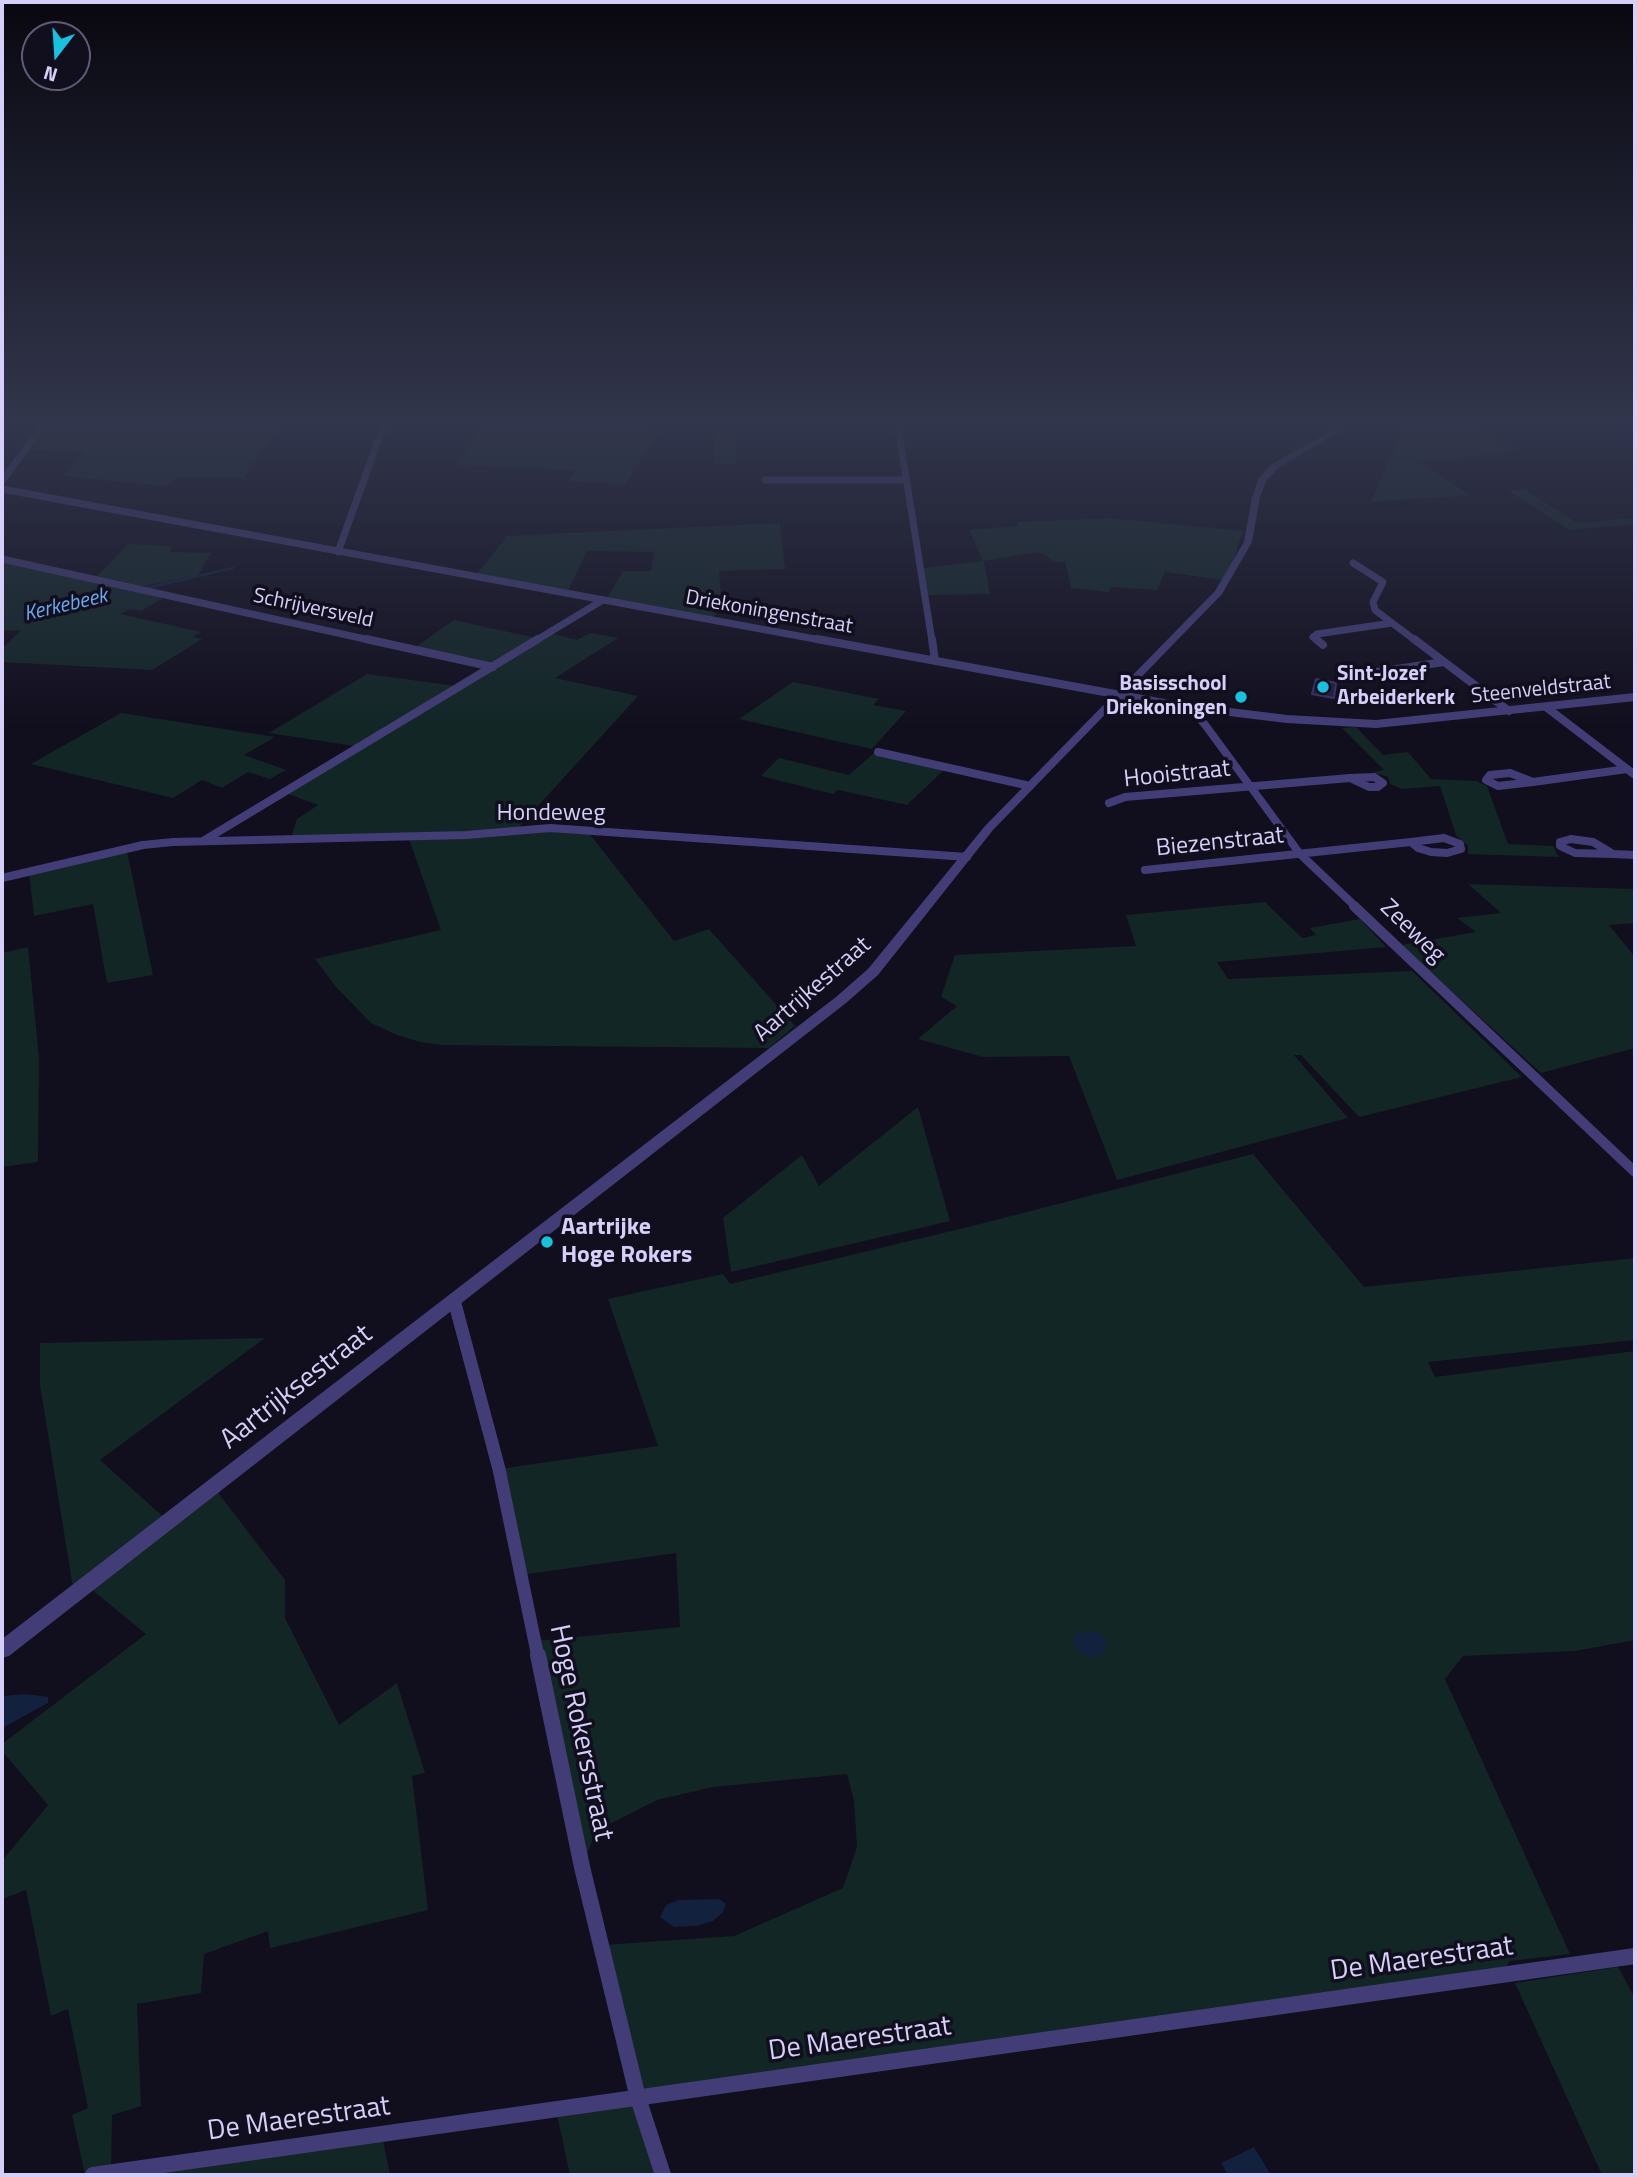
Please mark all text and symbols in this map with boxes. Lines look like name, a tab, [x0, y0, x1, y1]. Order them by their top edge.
north arrow	[21, 21, 91, 91]
text: N	[40, 59, 61, 90]
water label: Kerkebeek	[22, 584, 110, 628]
street label: Schrijversveld	[251, 584, 375, 634]
street label: Driekoningenstraat	[683, 586, 855, 640]
place label: Sint-Jozef Arbeiderkerk	[1337, 662, 1455, 712]
street label: Steenveldstraat	[1470, 670, 1612, 710]
place label: Basisschool Driekoningen	[1106, 672, 1227, 722]
marker: Sint-Jozef Arbeiderkerk	[1315, 679, 1331, 695]
marker: Basisschool Driekoningen	[1233, 689, 1249, 705]
street label: Hooistraat	[1122, 755, 1232, 795]
street label: Hondeweg	[497, 800, 605, 828]
street label: Biezenstraat	[1155, 822, 1285, 864]
street label: Zeeweg	[1373, 894, 1451, 970]
street label: Aartrijkestraat	[749, 931, 877, 1049]
place label: Aartrijke Hoge Rokers	[561, 1214, 692, 1270]
marker: Aartrijke Hoge Rokers	[539, 1234, 555, 1250]
street label: Aartrijksestraat	[214, 1318, 380, 1458]
street label: Hoge Rokersstraat	[541, 1622, 619, 1844]
street label: De Maerestraat	[1329, 1931, 1515, 1989]
street label: De Maerestraat	[767, 2011, 953, 2069]
street label: De Maerestraat	[206, 2091, 392, 2149]

